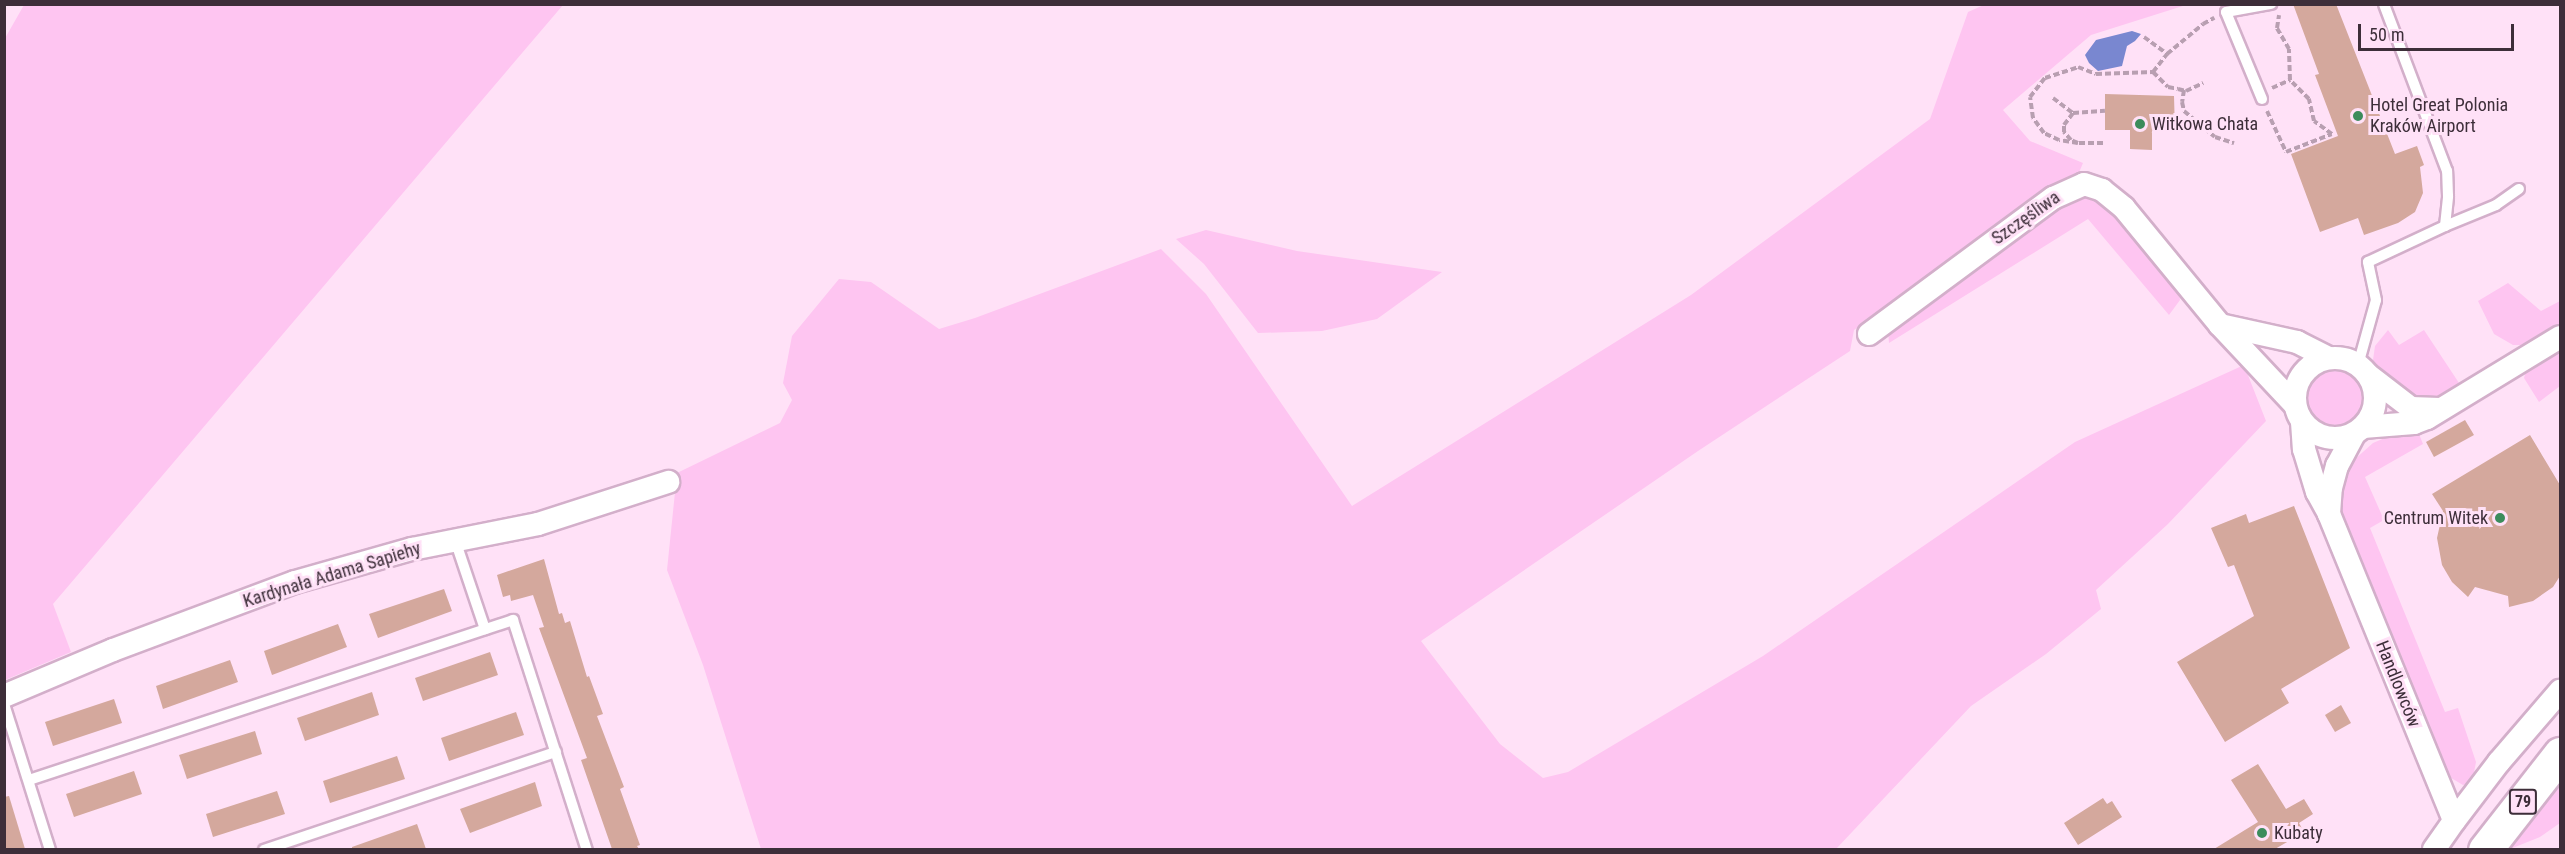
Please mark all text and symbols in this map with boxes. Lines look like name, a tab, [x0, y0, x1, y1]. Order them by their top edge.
scale bar	[2361, 12, 2517, 50]
text: 50 m	[2369, 24, 2404, 45]
place label: Hotel Great Polonia Kraków Airport	[2370, 95, 2508, 138]
marker: Hotel Great Polonia Kraków Airport	[2351, 109, 2365, 123]
place label: Witkowa Chata	[2152, 113, 2258, 135]
marker: Witkowa Chata	[2133, 117, 2147, 131]
street label: Szczęśliwa	[1988, 187, 2064, 249]
place label: Centrum Witek	[2384, 507, 2488, 529]
marker: Centrum Witek	[2493, 511, 2507, 525]
street label: Kardynała Adama Sapiehy	[241, 538, 423, 612]
street label: Handlowców	[2371, 638, 2425, 730]
road number: 79	[2508, 789, 2538, 815]
place label: Kubaty	[2274, 822, 2323, 844]
marker: Kubaty	[2255, 826, 2269, 840]

